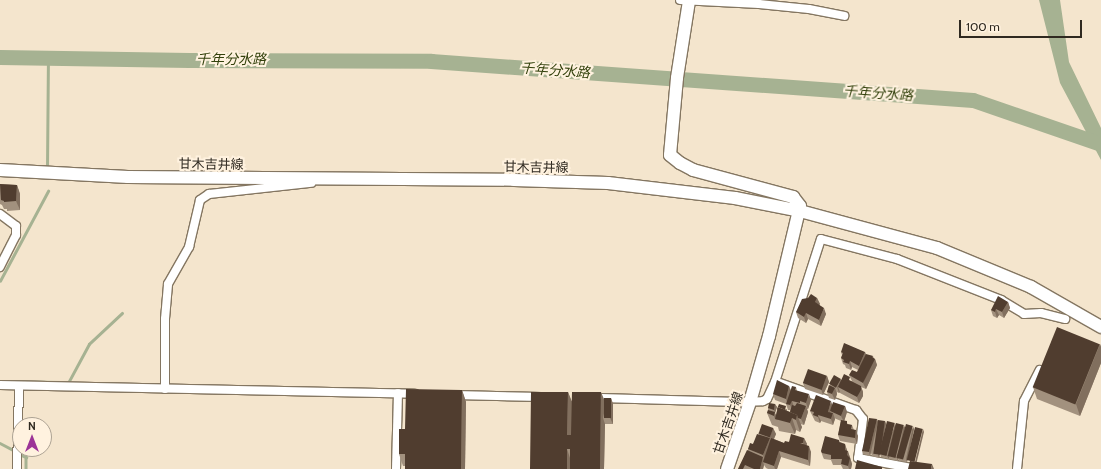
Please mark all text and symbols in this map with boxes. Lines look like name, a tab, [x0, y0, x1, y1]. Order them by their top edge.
scale bar	[961, 12, 1084, 38]
text: 100 m	[966, 19, 1000, 34]
water label: 千年分水路	[196, 51, 266, 67]
water label: 千年分水路	[519, 59, 591, 81]
water label: 千年分水路	[842, 82, 914, 104]
street label: 甘木吉井線	[178, 156, 244, 172]
street label: 甘木吉井線	[503, 159, 569, 175]
street label: 甘木吉井線	[710, 390, 746, 456]
north arrow	[12, 417, 52, 457]
text: N	[28, 419, 36, 433]

